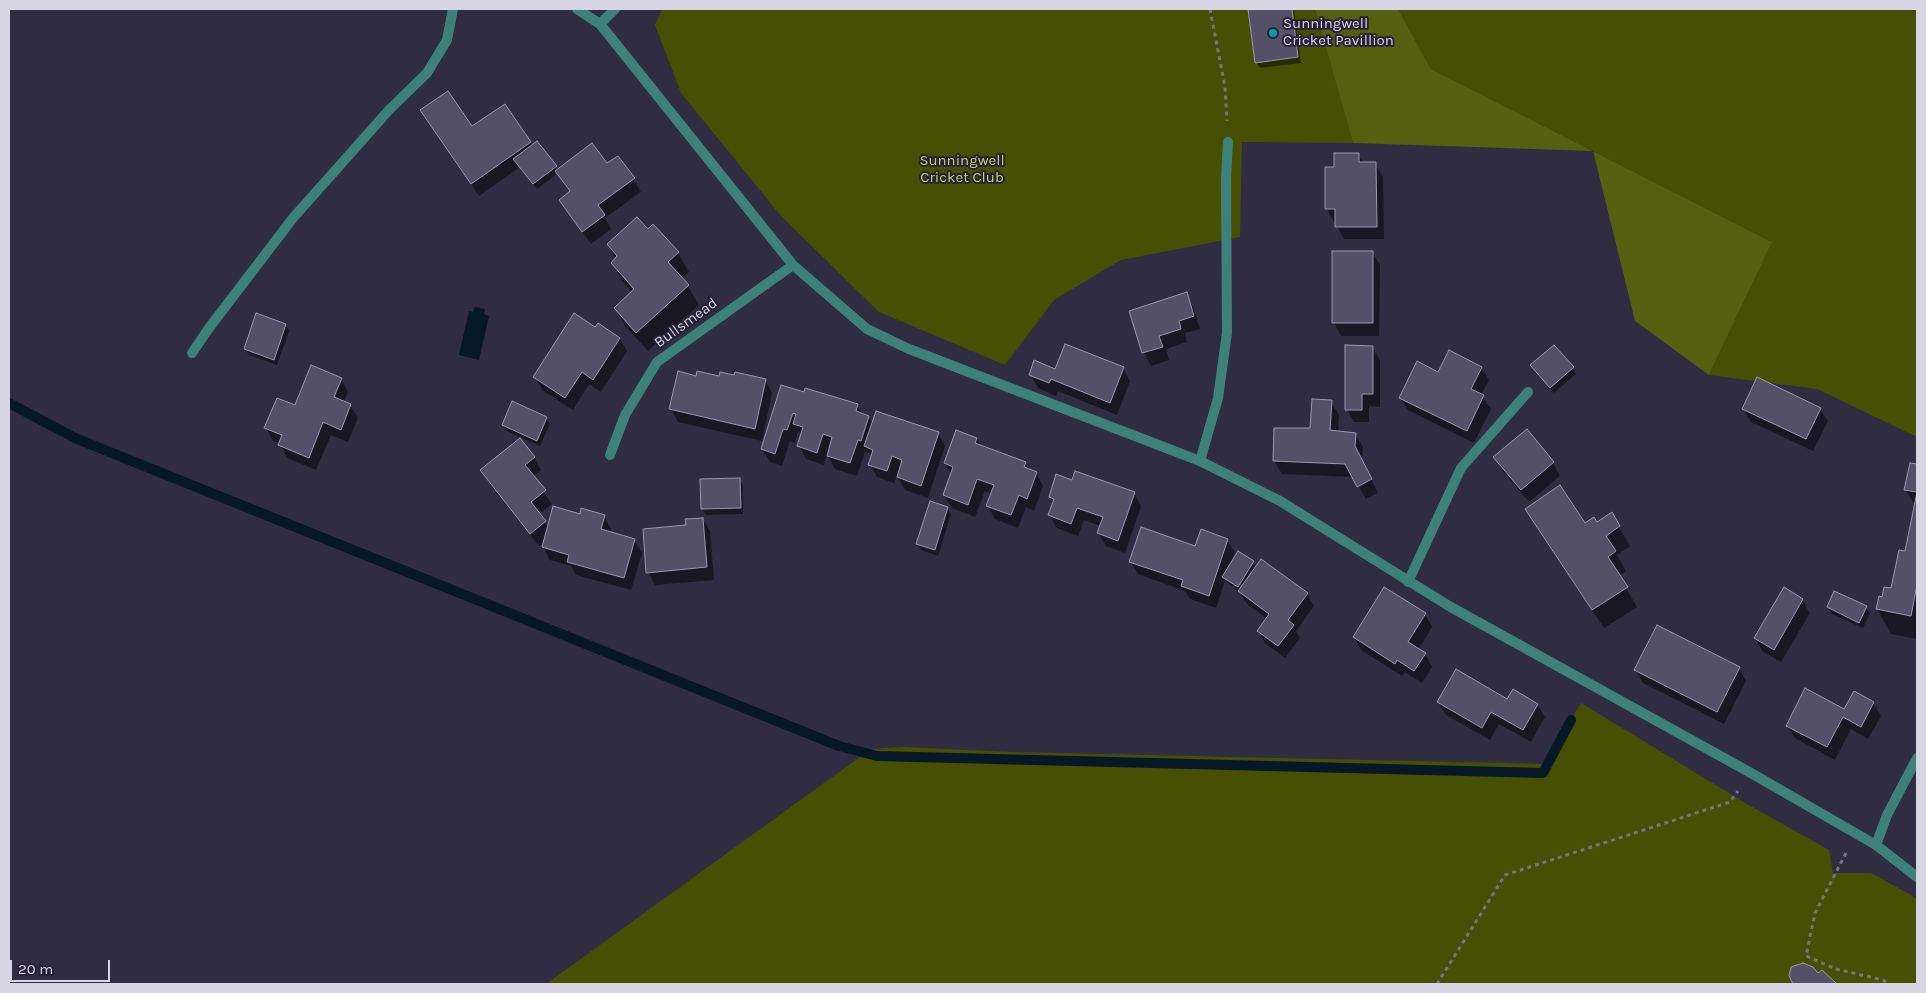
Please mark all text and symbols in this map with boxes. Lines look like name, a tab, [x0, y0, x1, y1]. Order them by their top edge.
place label: Sunningwell Cricket Pavillion	[1283, 15, 1394, 50]
marker: Sunningwell Cricket Pavillion	[1267, 27, 1279, 39]
park label: Sunningwell Cricket Club	[919, 152, 1005, 187]
street label: Bullsmead	[651, 294, 721, 352]
scale bar	[12, 950, 112, 982]
text: 20 m	[18, 960, 53, 978]

